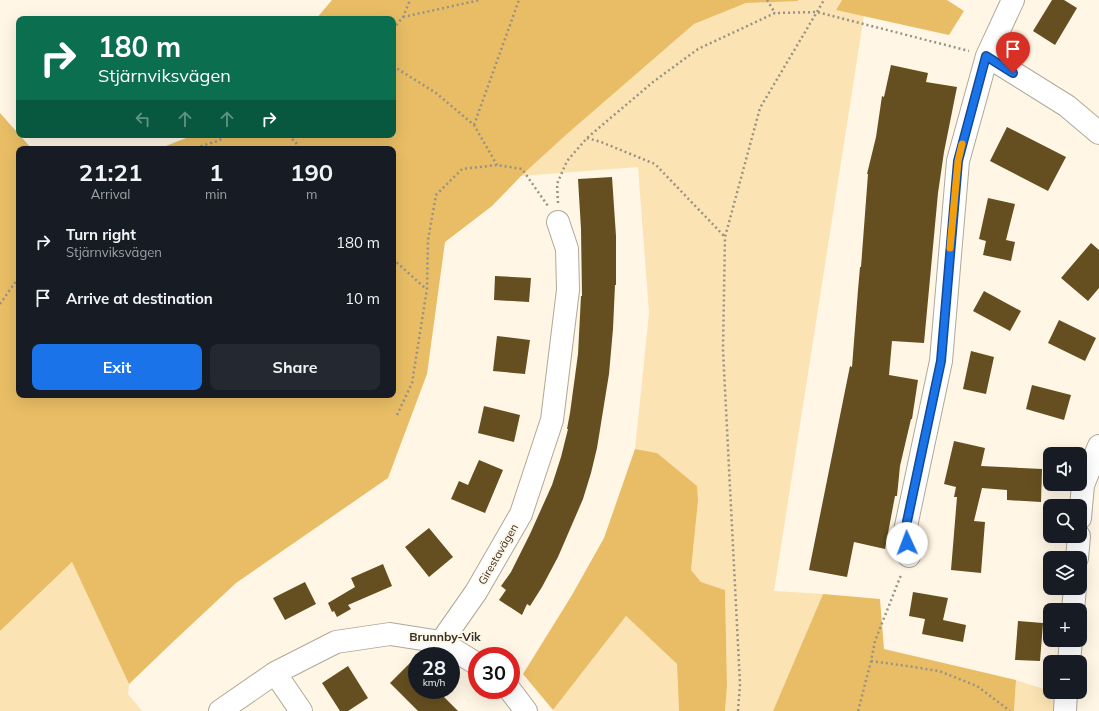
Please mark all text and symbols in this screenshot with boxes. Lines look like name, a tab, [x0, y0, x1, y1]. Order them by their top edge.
text: 180 m	[98, 29, 181, 64]
icon: right	[32, 32, 84, 84]
pin	[996, 32, 1030, 73]
icon: arrive	[1002, 38, 1024, 60]
text: Stjärnviksvägen	[98, 64, 231, 87]
icon: left	[132, 108, 154, 130]
icon: ahead	[174, 108, 196, 130]
icon: ahead	[216, 108, 238, 130]
icon: right	[258, 108, 280, 130]
text: 21:21	[79, 157, 142, 187]
text: 1	[209, 157, 223, 187]
text: 190	[290, 157, 333, 187]
text: Arrival	[91, 186, 130, 202]
text: min	[205, 186, 227, 202]
text: m	[306, 186, 317, 202]
text: Turn right	[66, 225, 136, 244]
icon: right	[32, 231, 54, 253]
text: 180 m	[336, 233, 380, 252]
text: Stjärnviksvägen	[66, 244, 162, 260]
icon: arrive	[32, 287, 54, 309]
text: Arrive at destination	[66, 289, 213, 308]
text: 10 m	[345, 289, 380, 308]
button: Exit	[32, 344, 202, 390]
button: Share	[210, 344, 380, 390]
map controls	[1043, 447, 1087, 699]
button: sound	[1043, 447, 1087, 491]
button: search	[1043, 499, 1087, 543]
street label: Girestavägen	[475, 521, 521, 587]
position arrow	[886, 522, 928, 564]
button: layers	[1043, 551, 1087, 595]
button: +	[1043, 603, 1087, 647]
district label: Brunnby-Vik	[409, 629, 481, 644]
speed limit sign: 30	[468, 647, 520, 699]
text: 28	[422, 655, 446, 680]
button: −	[1043, 655, 1087, 699]
text: km/h	[423, 676, 445, 689]

